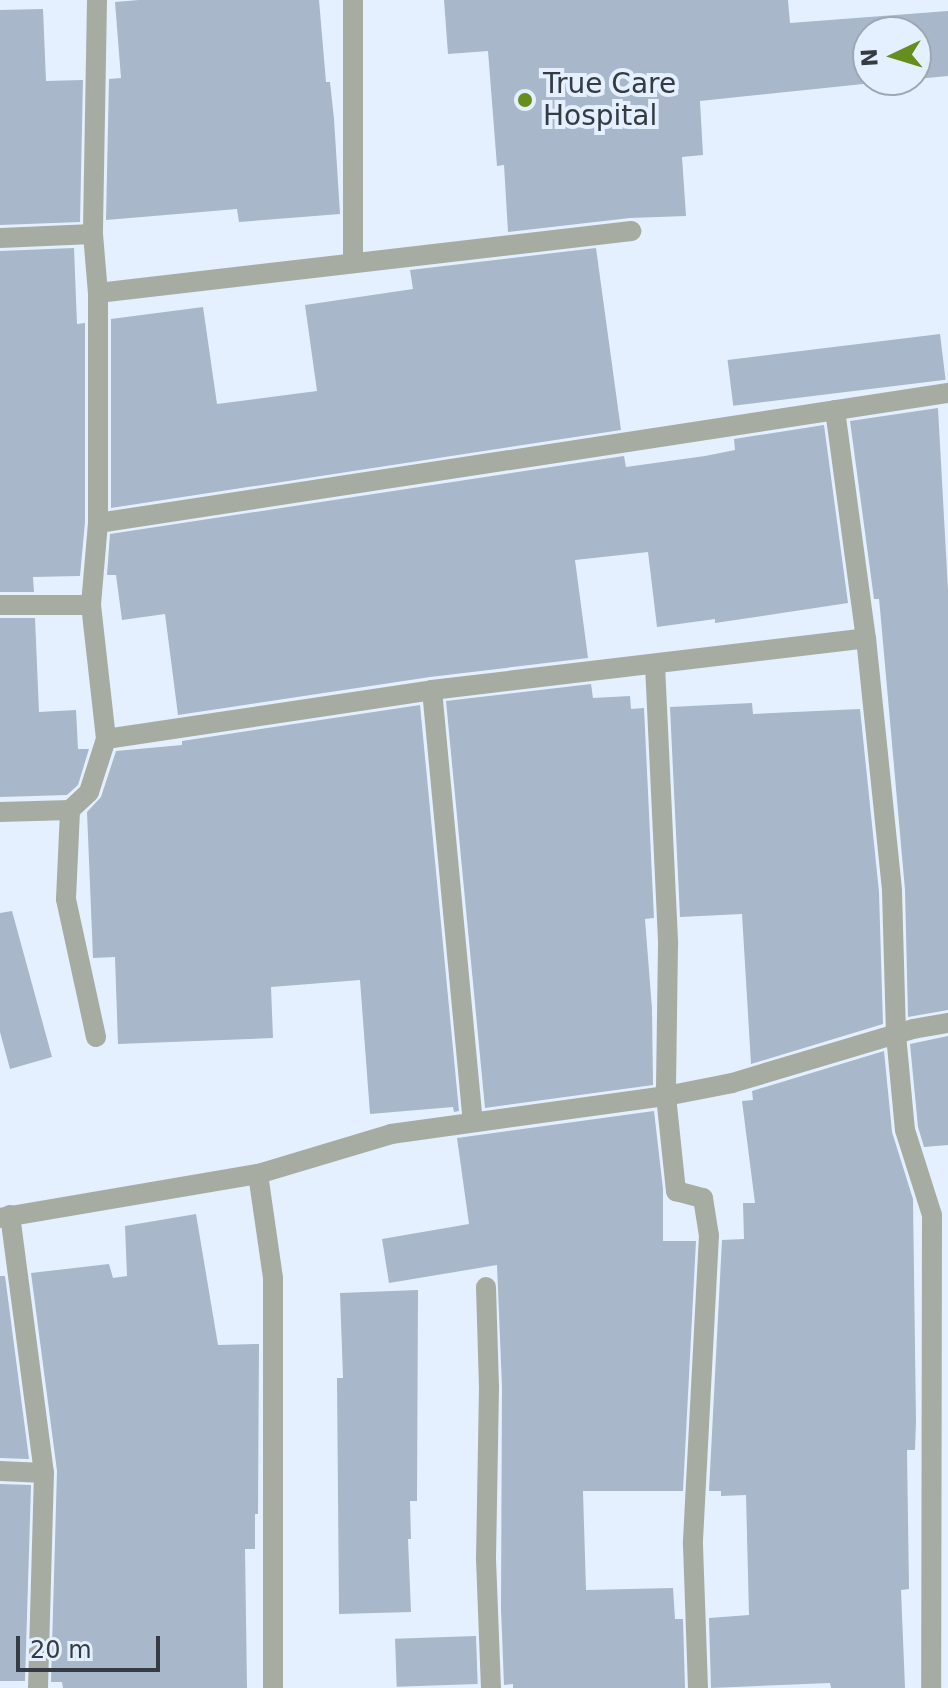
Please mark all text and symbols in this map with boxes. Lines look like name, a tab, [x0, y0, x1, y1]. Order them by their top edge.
north arrow	[852, 16, 932, 96]
text: N	[856, 48, 883, 68]
place label: True Care Hospital	[543, 67, 676, 133]
marker: True Care Hospital	[514, 89, 536, 111]
scale bar	[20, 1620, 164, 1670]
text: 20 m	[30, 1636, 92, 1664]

